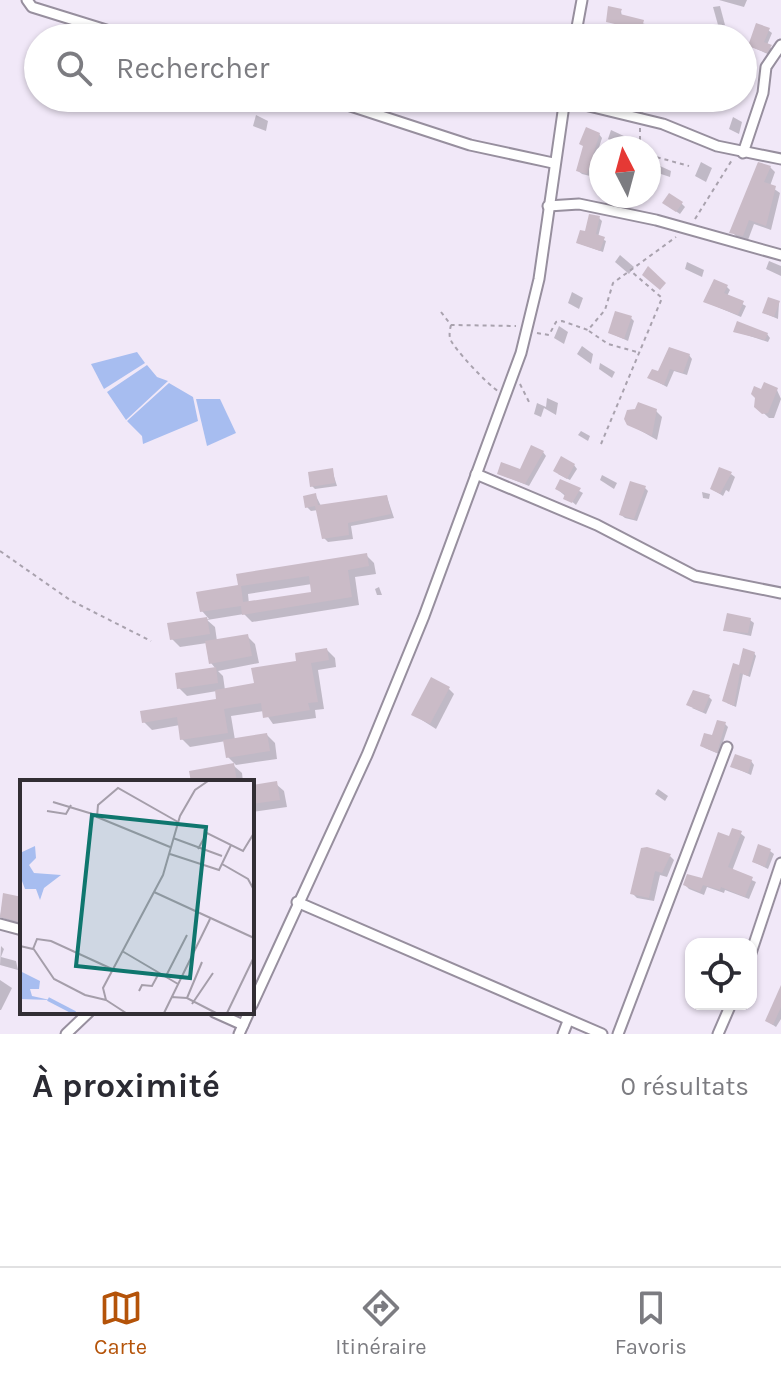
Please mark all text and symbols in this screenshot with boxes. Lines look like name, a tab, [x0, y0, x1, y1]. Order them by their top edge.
search box	[24, 24, 757, 112]
icon: search	[52, 46, 96, 90]
text: Rechercher	[116, 50, 269, 86]
north arrow	[589, 136, 661, 208]
inset map	[20, 780, 254, 1014]
map controls	[685, 938, 757, 1010]
button: locate	[685, 938, 757, 1010]
text: À proximité	[32, 1066, 220, 1106]
text: 0 résultats	[620, 1071, 749, 1102]
tab: Carte	[94, 1286, 147, 1360]
tab: Itinéraire	[335, 1286, 427, 1360]
tab: Favoris	[615, 1286, 687, 1360]

